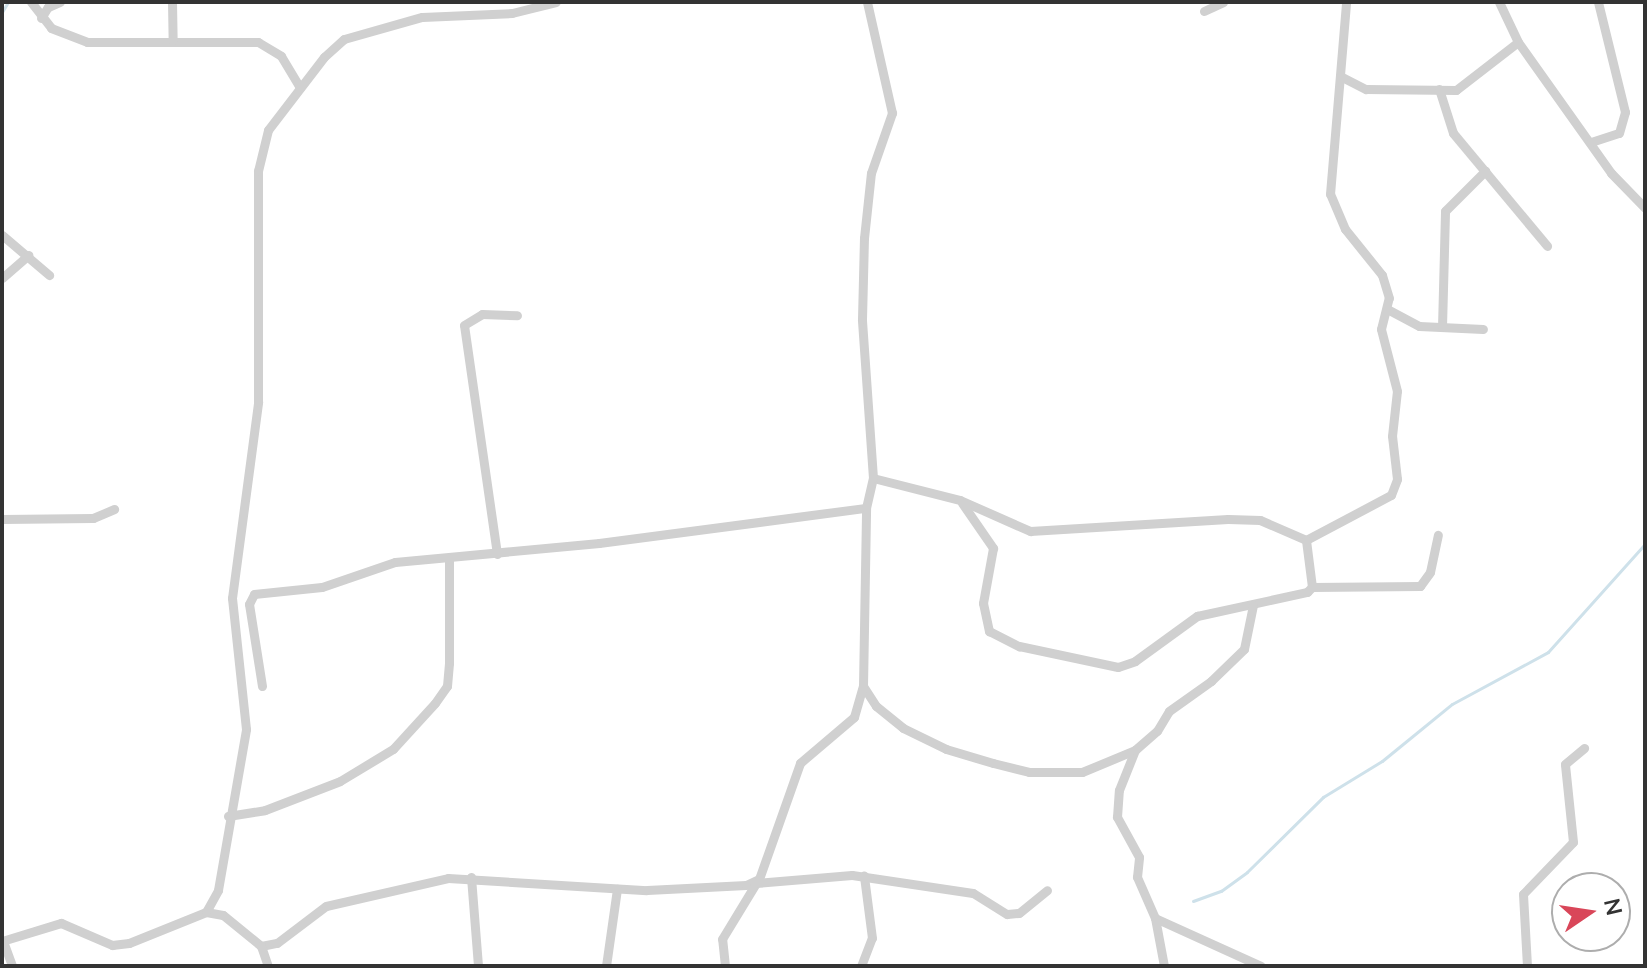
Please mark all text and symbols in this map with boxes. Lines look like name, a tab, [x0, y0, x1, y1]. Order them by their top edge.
north arrow	[1551, 872, 1631, 952]
text: N	[1596, 896, 1629, 918]

